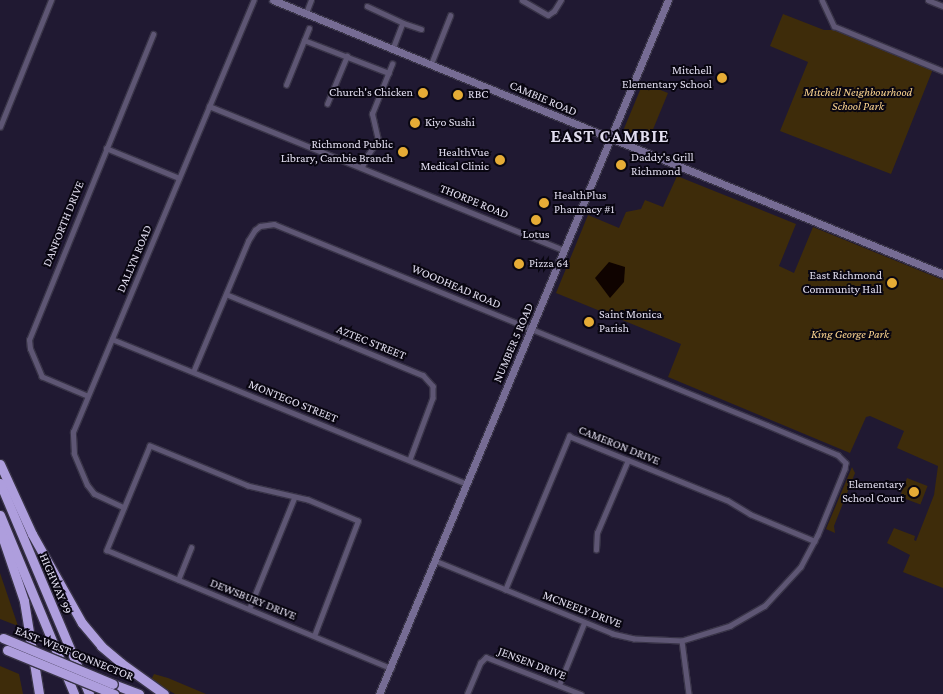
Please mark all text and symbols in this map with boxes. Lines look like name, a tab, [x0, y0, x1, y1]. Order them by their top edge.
place label: Mitchell Elementary School	[622, 64, 712, 92]
marker: Mitchell Elementary School	[716, 72, 728, 84]
street label: CAMBIE ROAD	[507, 78, 579, 120]
place label: Church's Chicken	[329, 86, 413, 100]
park label: Mitchell Neighbourhood School Park	[804, 86, 912, 114]
marker: Church's Chicken	[417, 87, 429, 99]
place label: RBC	[468, 88, 488, 102]
marker: RBC	[452, 89, 464, 101]
place label: Kiyo Sushi	[425, 116, 475, 130]
marker: Kiyo Sushi	[409, 117, 421, 129]
district label: EAST CAMBIE	[549, 125, 671, 147]
place label: Richmond Public Library, Cambie Branch	[281, 138, 393, 166]
marker: Richmond Public Library, Cambie Branch	[397, 146, 409, 158]
place label: HealthVue Medical Clinic	[420, 146, 489, 174]
place label: Daddy's Grill Richmond	[631, 151, 694, 179]
marker: HealthVue Medical Clinic	[493, 153, 507, 167]
marker: Daddy's Grill Richmond	[615, 159, 627, 171]
street label: DANFORTH DRIVE	[40, 179, 88, 269]
street label: THORPE ROAD	[437, 182, 511, 222]
place label: HealthPlus Pharmacy #1	[554, 189, 614, 217]
marker: HealthPlus Pharmacy #1	[538, 197, 550, 209]
marker: Lotus	[530, 214, 542, 226]
street label: DALLYN ROAD	[114, 223, 156, 295]
place label: Lotus	[523, 228, 549, 242]
place label: Pizza 64	[529, 257, 568, 271]
marker: Pizza 64	[513, 258, 525, 270]
street label: WOODHEAD ROAD	[409, 262, 503, 312]
place label: East Richmond Community Hall	[802, 269, 882, 297]
marker: East Richmond Community Hall	[886, 277, 898, 289]
street label: NUMBER 5 ROAD	[491, 301, 537, 385]
place label: Saint Monica Parish	[599, 308, 662, 336]
marker: Saint Monica Parish	[583, 316, 595, 328]
street label: AZTEC STREET	[334, 323, 408, 363]
park label: King George Park	[811, 328, 889, 342]
street label: MONTEGO STREET	[246, 378, 340, 426]
street label: CAMERON DRIVE	[576, 423, 662, 469]
place label: Elementary School Court	[842, 478, 904, 506]
marker: Elementary School Court	[908, 486, 920, 498]
street label: HIGHWAY 99	[36, 551, 74, 617]
street label: DEWSBURY DRIVE	[208, 576, 298, 624]
street label: MCNEELY DRIVE	[540, 588, 624, 632]
street label: EAST-WEST CONNECTOR	[13, 624, 135, 684]
street label: JENSEN DRIVE	[496, 644, 568, 684]

